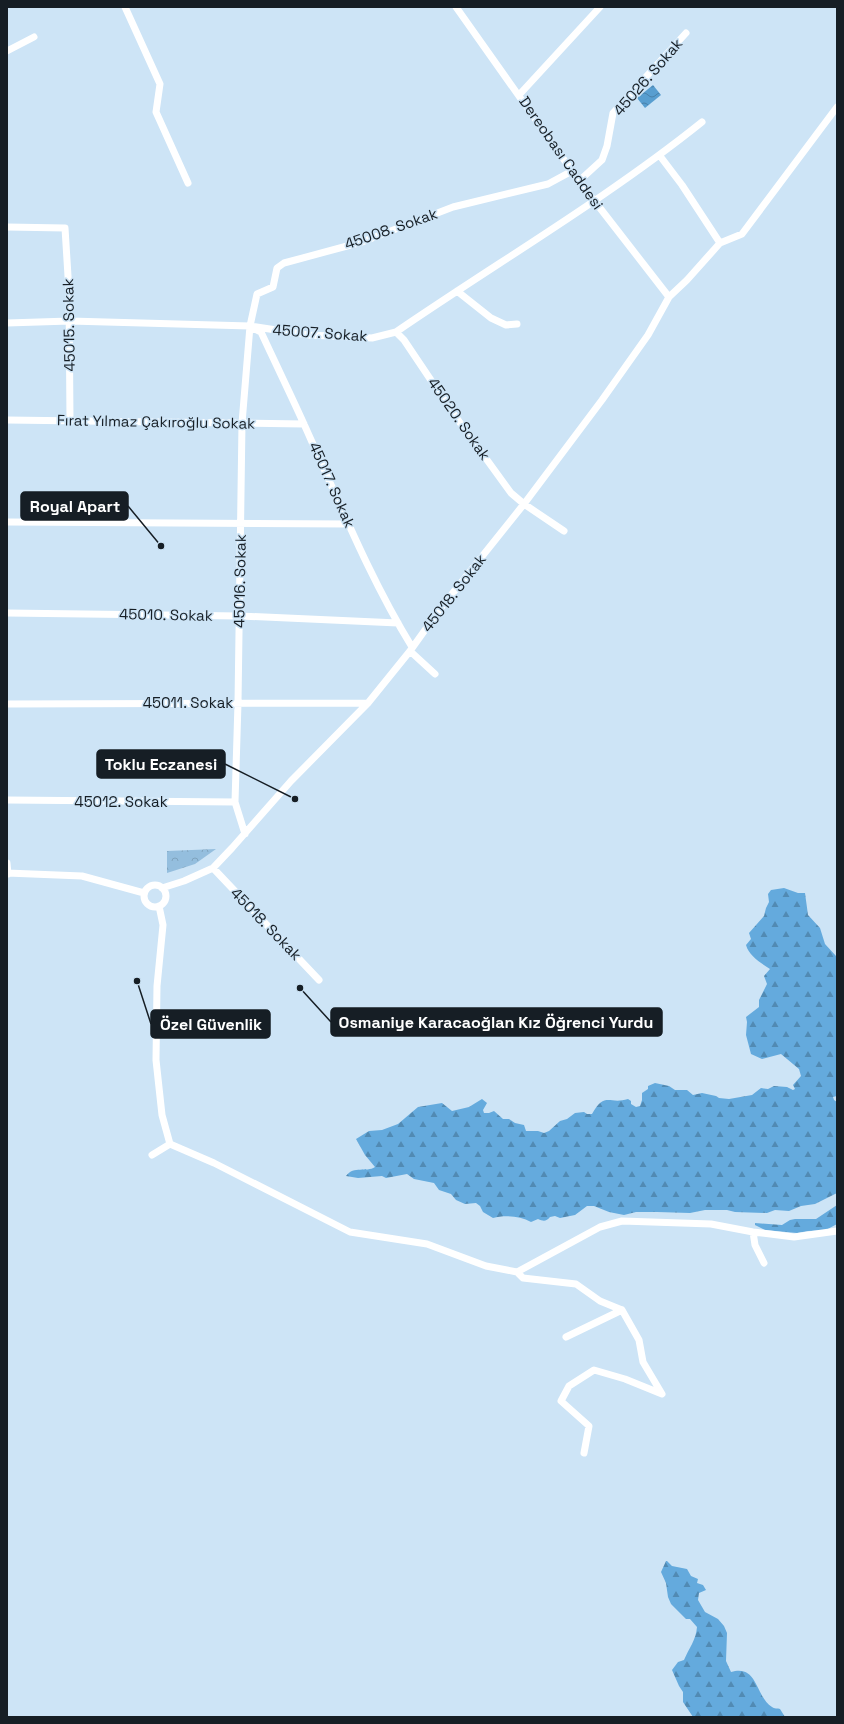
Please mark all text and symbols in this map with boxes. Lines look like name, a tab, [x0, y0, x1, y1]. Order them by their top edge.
street label: 45026. Sokak	[609, 34, 686, 119]
street label: Dereobası Caddesi	[515, 92, 608, 213]
street label: 45008. Sokak	[342, 204, 440, 253]
street label: 45015. Sokak	[58, 278, 79, 372]
street label: 45007. Sokak	[272, 320, 368, 345]
street label: 45020. Sokak	[424, 374, 495, 464]
street label: Fırat Yılmaz Çakıroğlu Sokak	[57, 410, 255, 433]
street label: 45017. Sokak	[305, 439, 360, 531]
callout: Royal Apart	[21, 492, 128, 520]
text: Royal Apart	[30, 496, 120, 517]
street label: 45016. Sokak	[229, 534, 250, 628]
street label: 45018. Sokak	[417, 550, 490, 635]
street label: 45010. Sokak	[119, 604, 213, 625]
street label: 45011. Sokak	[143, 693, 233, 712]
callout: Toklu Eczanesi	[97, 750, 225, 778]
text: Toklu Eczanesi	[105, 754, 217, 775]
street label: 45012. Sokak	[74, 792, 168, 811]
street label: 45018. Sokak	[227, 883, 306, 964]
callout: Osmaniye Karacaoğlan Kız Öğrenci Yurdu	[331, 1008, 662, 1036]
callout: Özel Güvenlik	[151, 1010, 270, 1038]
text: Osmaniye Karacaoğlan Kız Öğrenci Yurdu	[339, 1012, 653, 1033]
text: Özel Güvenlik	[160, 1014, 262, 1035]

